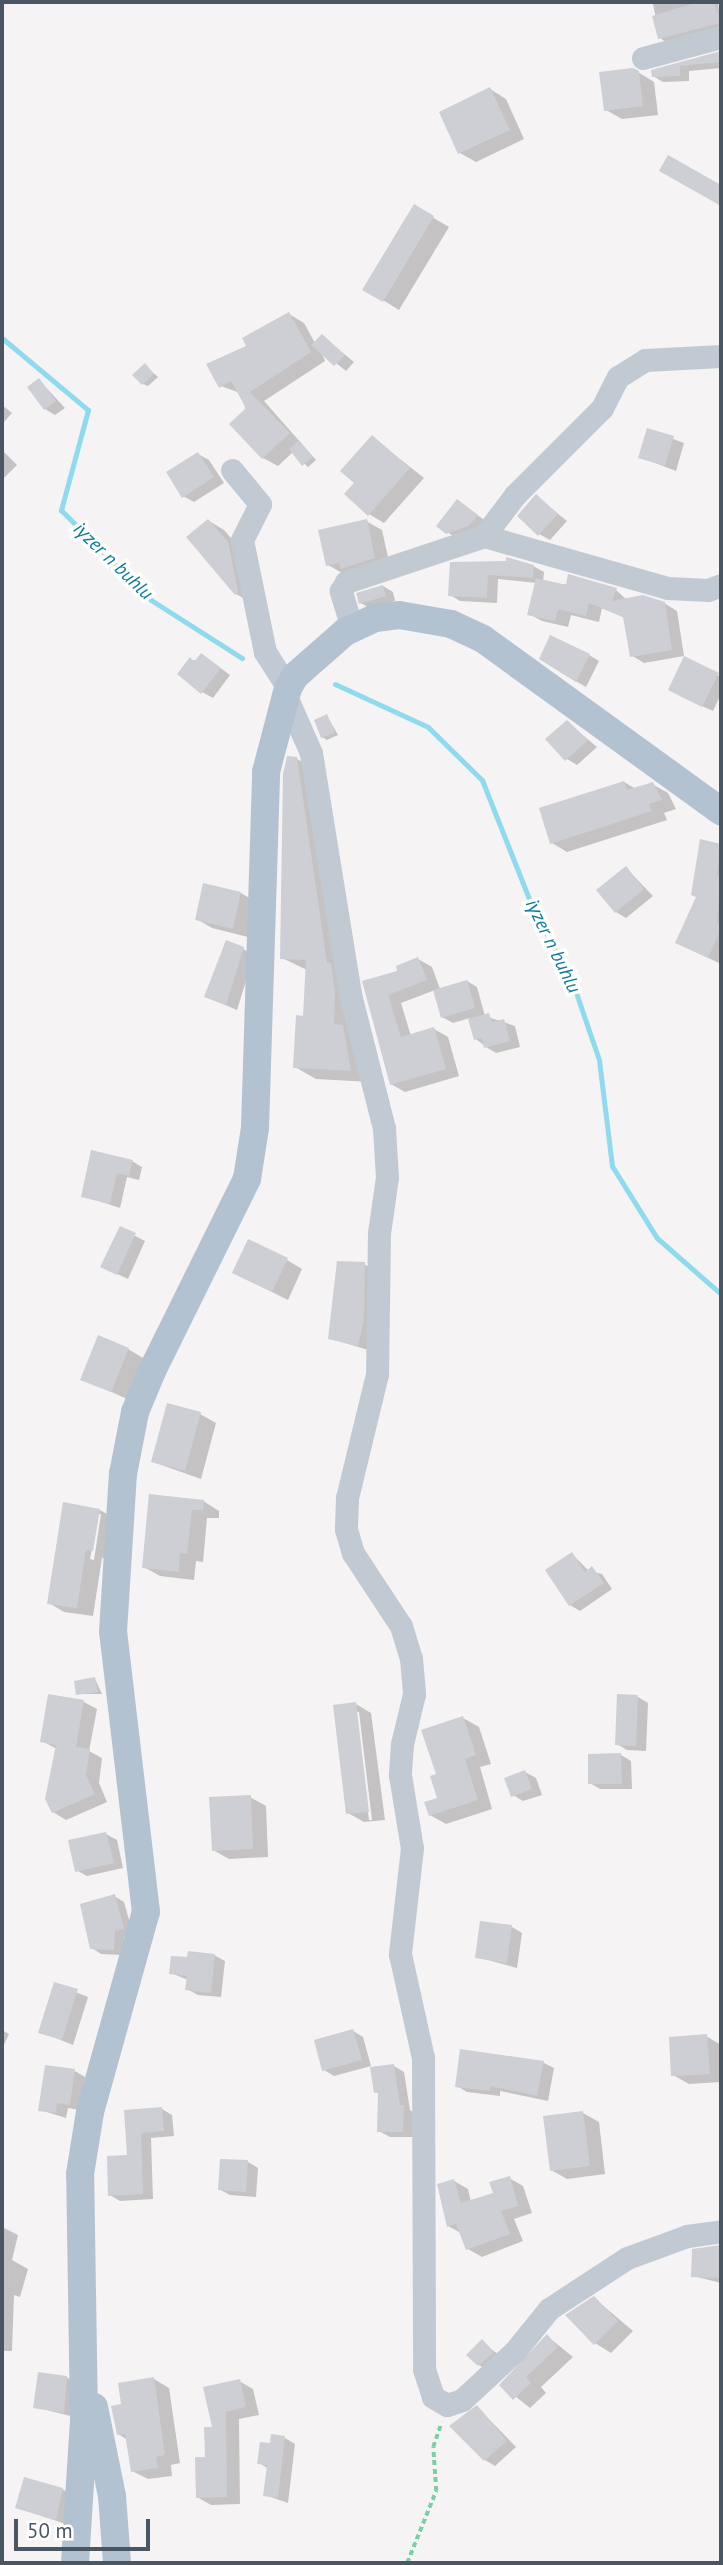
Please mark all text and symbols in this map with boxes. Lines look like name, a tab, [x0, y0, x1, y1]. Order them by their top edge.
water label: iγzer n buhlu	[68, 517, 158, 605]
water label: iγzer n buhlu	[520, 895, 586, 997]
scale bar	[18, 2506, 154, 2550]
text: 50 m	[27, 2517, 73, 2544]

